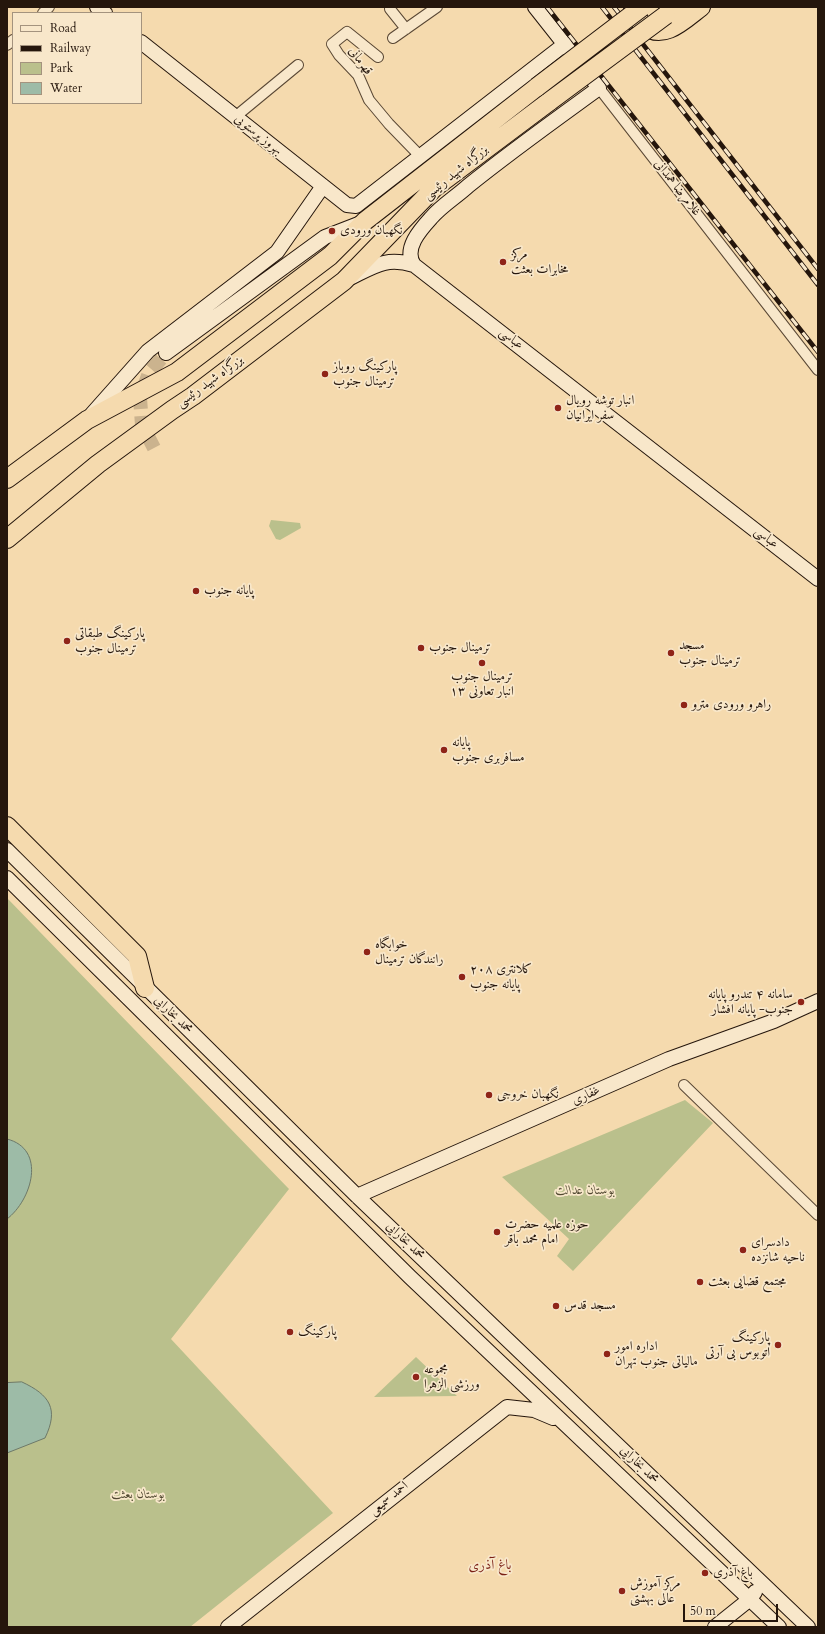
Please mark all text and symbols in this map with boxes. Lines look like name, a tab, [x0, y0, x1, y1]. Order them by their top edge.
legend	[12, 12, 142, 104]
text: Road	[50, 20, 76, 36]
text: Railway	[50, 40, 91, 56]
street label: قهرمانی	[345, 44, 375, 78]
text: Park	[50, 60, 73, 76]
text: Water	[50, 80, 82, 96]
street label: بهروز پرستویی	[231, 111, 285, 159]
street label: بزرگراه شهید رئیسی	[420, 142, 492, 204]
street label: غلامرضا همدانی	[650, 157, 704, 219]
place label: نگهبان ورودی	[340, 223, 402, 239]
marker: نگهبان ورودی	[327, 226, 337, 236]
place label: مرکز مخابرات بعثت	[511, 247, 568, 278]
marker: مرکز مخابرات بعثت	[498, 257, 508, 267]
street label: عباسی	[496, 325, 526, 353]
street label: بزرگراه شهید رئیسی	[174, 353, 246, 411]
place label: پارکینگ روباز ترمینال جنوب	[333, 359, 397, 390]
marker: پارکینگ روباز ترمینال جنوب	[320, 369, 330, 379]
place label: انبار توشه رویال سفر ایرانیان	[566, 393, 634, 424]
marker: انبار توشه رویال سفر ایرانیان	[553, 403, 563, 413]
street label: عباسی	[751, 524, 781, 552]
place label: پایانه جنوب	[204, 583, 254, 599]
marker: پایانه جنوب	[191, 586, 201, 596]
place label: پارکینگ طبقاتی ترمینال جنوب	[75, 626, 145, 657]
marker: پارکینگ طبقاتی ترمینال جنوب	[62, 636, 72, 646]
place label: مسجد ترمینال جنوب	[679, 638, 741, 669]
place label: ترمینال جنوب	[429, 640, 491, 656]
marker: ترمینال جنوب	[416, 643, 426, 653]
marker: مسجد ترمینال جنوب	[666, 648, 676, 658]
marker: ترمینال جنوب انبار تعاونی ۱۳	[477, 658, 487, 668]
place label: ترمینال جنوب انبار تعاونی ۱۳	[450, 669, 514, 700]
place label: راهرو ورودی مترو	[692, 697, 771, 713]
marker: راهرو ورودی مترو	[679, 700, 689, 710]
place label: پایانه مسافربری جنوب	[452, 735, 525, 766]
marker: پایانه مسافربری جنوب	[439, 745, 449, 755]
place label: خوابگاه رانندگان ترمینال	[375, 937, 443, 968]
marker: خوابگاه رانندگان ترمینال	[362, 947, 372, 957]
place label: کلانتری ۲۰۸ پایانه جنوب	[470, 962, 532, 993]
marker: کلانتری ۲۰۸ پایانه جنوب	[457, 972, 467, 982]
place label: سامانه ۴ تندرو پایانه جنوب- پایانه افشار	[708, 987, 793, 1018]
street label: محمد بخارایی	[150, 993, 196, 1037]
marker: سامانه ۴ تندرو پایانه جنوب- پایانه افشار	[796, 997, 806, 1007]
street label: غفاری	[569, 1083, 603, 1109]
place label: نگهبان خروجی	[497, 1087, 559, 1103]
marker: نگهبان خروجی	[484, 1090, 494, 1100]
park label: بوستان عدالت	[555, 1183, 615, 1199]
place label: حوزه علمیه حضرت امام محمد باقر	[505, 1217, 589, 1248]
street label: محمد بخارایی	[382, 1219, 428, 1263]
marker: حوزه علمیه حضرت امام محمد باقر	[492, 1227, 502, 1237]
place label: دادسرای ناحیه شانزده	[751, 1235, 805, 1266]
marker: دادسرای ناحیه شانزده	[738, 1245, 748, 1255]
place label: مجتمع قضایی بعثت	[708, 1274, 786, 1290]
marker: مجتمع قضایی بعثت	[695, 1277, 705, 1287]
place label: مسجد قدس	[564, 1298, 616, 1314]
marker: مسجد قدس	[551, 1301, 561, 1311]
place label: پارکینگ	[298, 1324, 336, 1340]
marker: پارکینگ	[285, 1327, 295, 1337]
place label: پارکینگ اتوبوس بی آرتی	[705, 1330, 770, 1361]
place label: اداره امور مالیاتی جنوب تهران	[615, 1339, 698, 1370]
marker: پارکینگ اتوبوس بی آرتی	[773, 1340, 783, 1350]
marker: اداره امور مالیاتی جنوب تهران	[602, 1349, 612, 1359]
place label: مجموعه ورزشی الزهرا	[424, 1362, 480, 1393]
marker: مجموعه ورزشی الزهرا	[411, 1372, 421, 1382]
street label: محمد بخارایی	[616, 1443, 662, 1487]
street label: احمد سمیعی	[366, 1479, 412, 1519]
park label: بوستان بعثت	[111, 1487, 165, 1503]
district label: باغ آذری	[469, 1558, 511, 1574]
place label: باغ آذری	[713, 1565, 753, 1581]
marker: باغ آذری	[700, 1568, 710, 1578]
place label: مرکز آموزش عالی بهشتی	[630, 1576, 680, 1607]
marker: مرکز آموزش عالی بهشتی	[617, 1586, 627, 1596]
scale bar	[685, 1596, 780, 1622]
text: 50 m	[690, 1603, 716, 1619]

